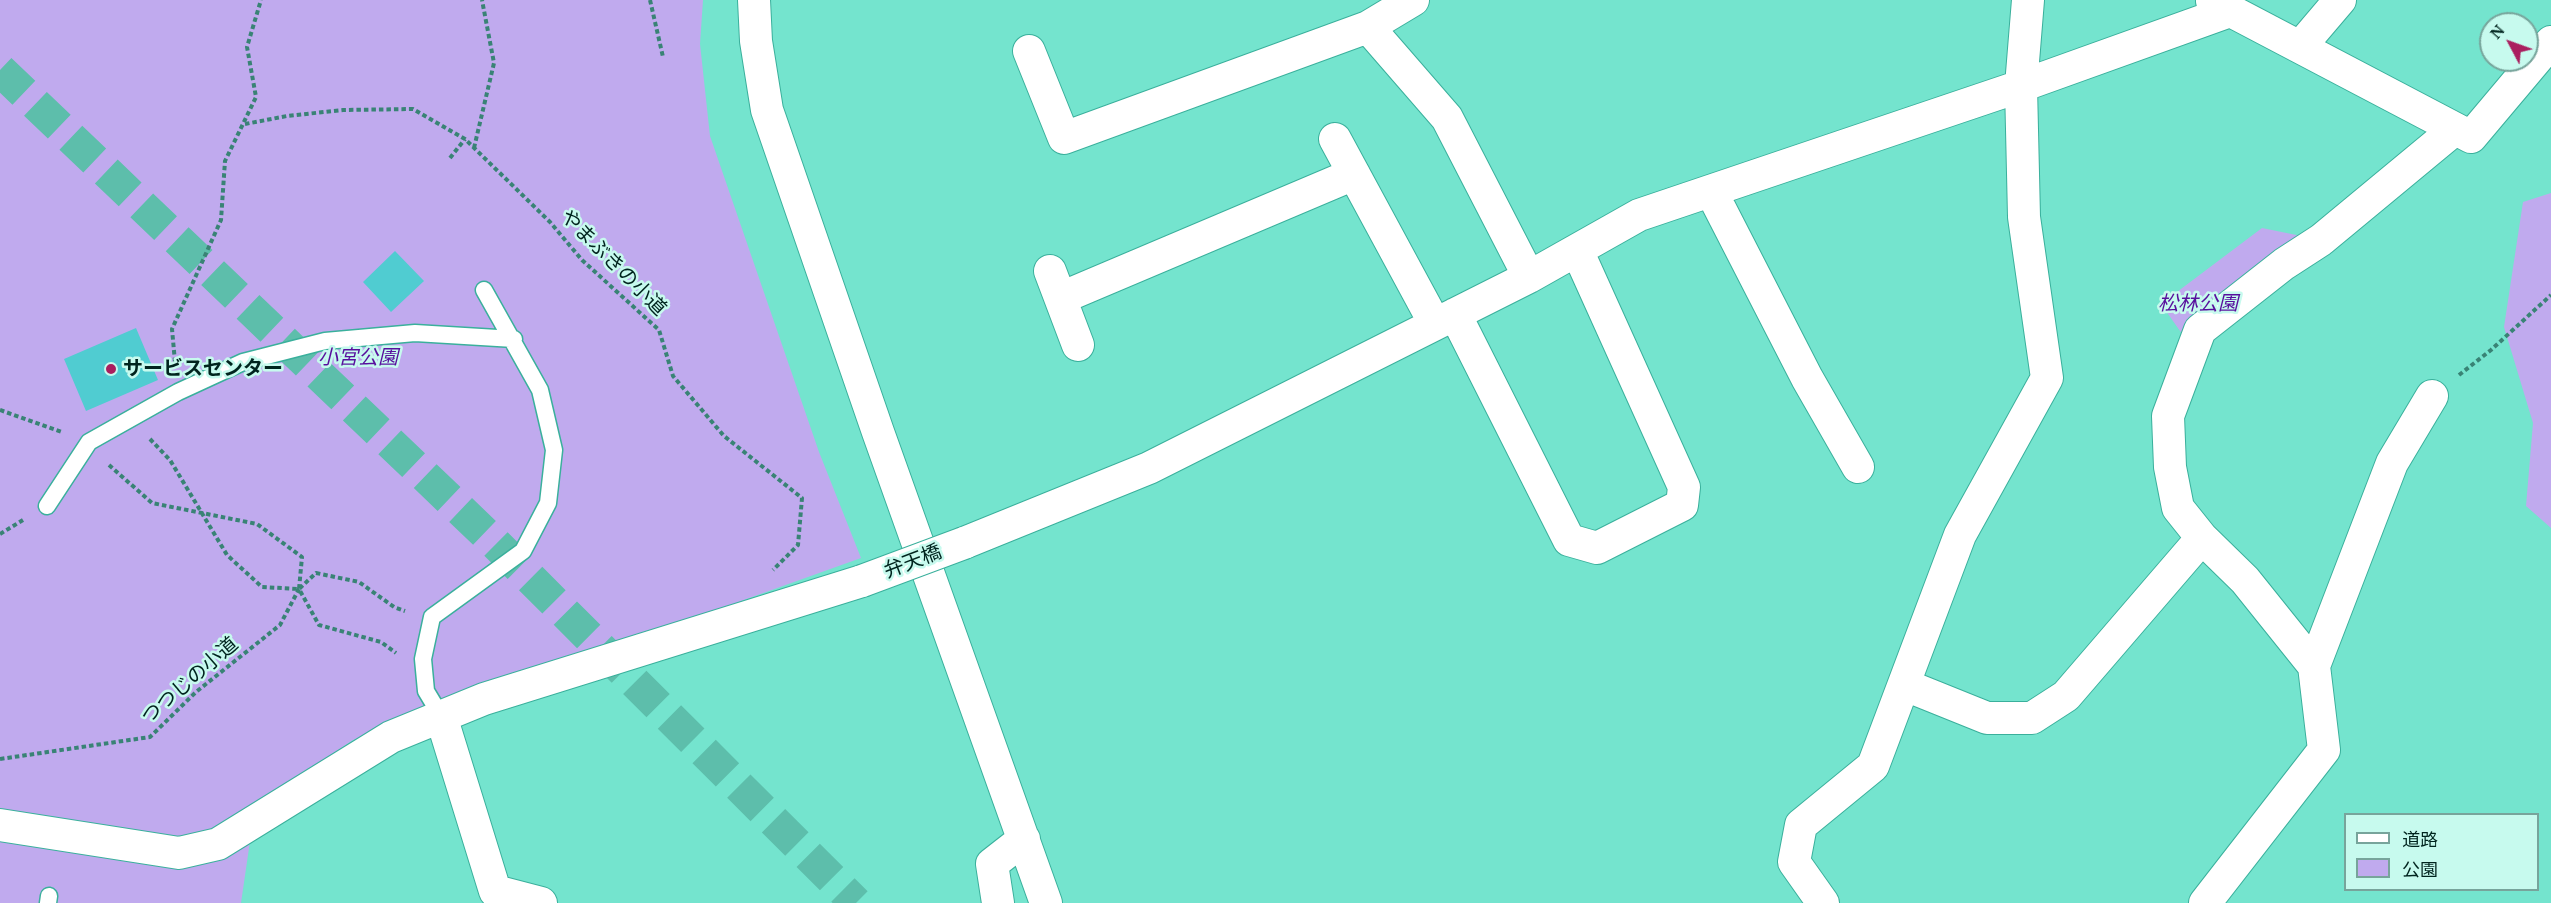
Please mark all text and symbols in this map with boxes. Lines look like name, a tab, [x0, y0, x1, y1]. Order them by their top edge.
north arrow	[2479, 12, 2539, 72]
text: N	[2485, 20, 2509, 43]
street label: やまぶきの小道	[555, 205, 671, 321]
park label: 松林公園	[2158, 292, 2238, 316]
park label: 小宮公園	[318, 346, 398, 370]
place label: サービスセンター	[123, 357, 283, 381]
marker: サービスセンター	[104, 362, 118, 376]
street label: 弁天橋	[881, 540, 945, 584]
street label: つつじの小道	[137, 633, 243, 729]
legend	[2344, 813, 2539, 891]
text: 道路	[2402, 827, 2438, 851]
text: 公園	[2402, 857, 2438, 881]

